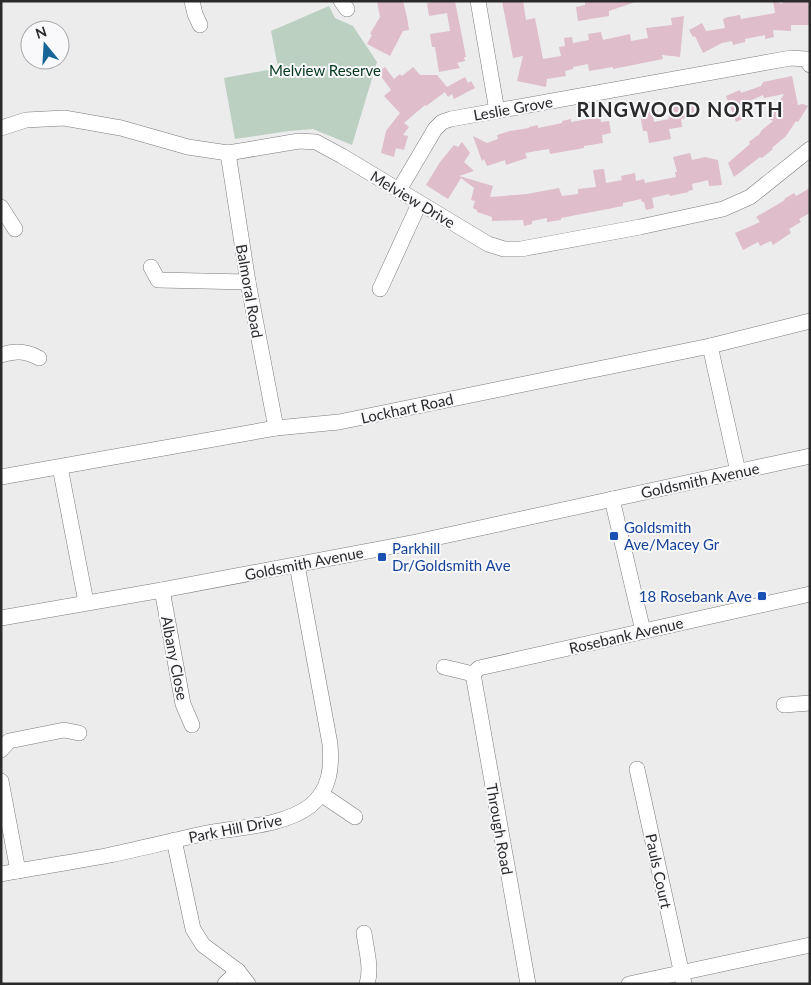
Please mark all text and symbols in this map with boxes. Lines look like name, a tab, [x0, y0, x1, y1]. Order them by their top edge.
north arrow	[20, 20, 70, 70]
text: N	[33, 22, 49, 42]
park label: Melview Reserve	[269, 61, 381, 79]
street label: Leslie Grove	[472, 92, 554, 124]
district label: RINGWOOD NORTH	[576, 97, 784, 121]
street label: Melview Drive	[367, 167, 459, 231]
street label: Balmoral Road	[233, 243, 267, 339]
street label: Lockhart Road	[359, 389, 455, 427]
street label: Goldsmith Avenue	[639, 459, 761, 501]
place label: Goldsmith Ave/Macey Gr	[624, 518, 720, 553]
marker: Goldsmith Ave/Macey Gr	[608, 530, 620, 542]
place label: Parkhill Dr/Goldsmith Ave	[392, 539, 511, 574]
street label: Goldsmith Avenue	[243, 543, 365, 583]
marker: Parkhill Dr/Goldsmith Ave	[376, 551, 388, 563]
place label: 18 Rosebank Ave	[639, 587, 752, 605]
marker: 18 Rosebank Ave	[756, 590, 768, 602]
street label: Rosebank Avenue	[567, 613, 685, 657]
street label: Albany Close	[158, 614, 192, 702]
street label: Through Road	[483, 782, 517, 876]
street label: Park Hill Drive	[187, 810, 283, 846]
street label: Pauls Court	[642, 832, 676, 911]

